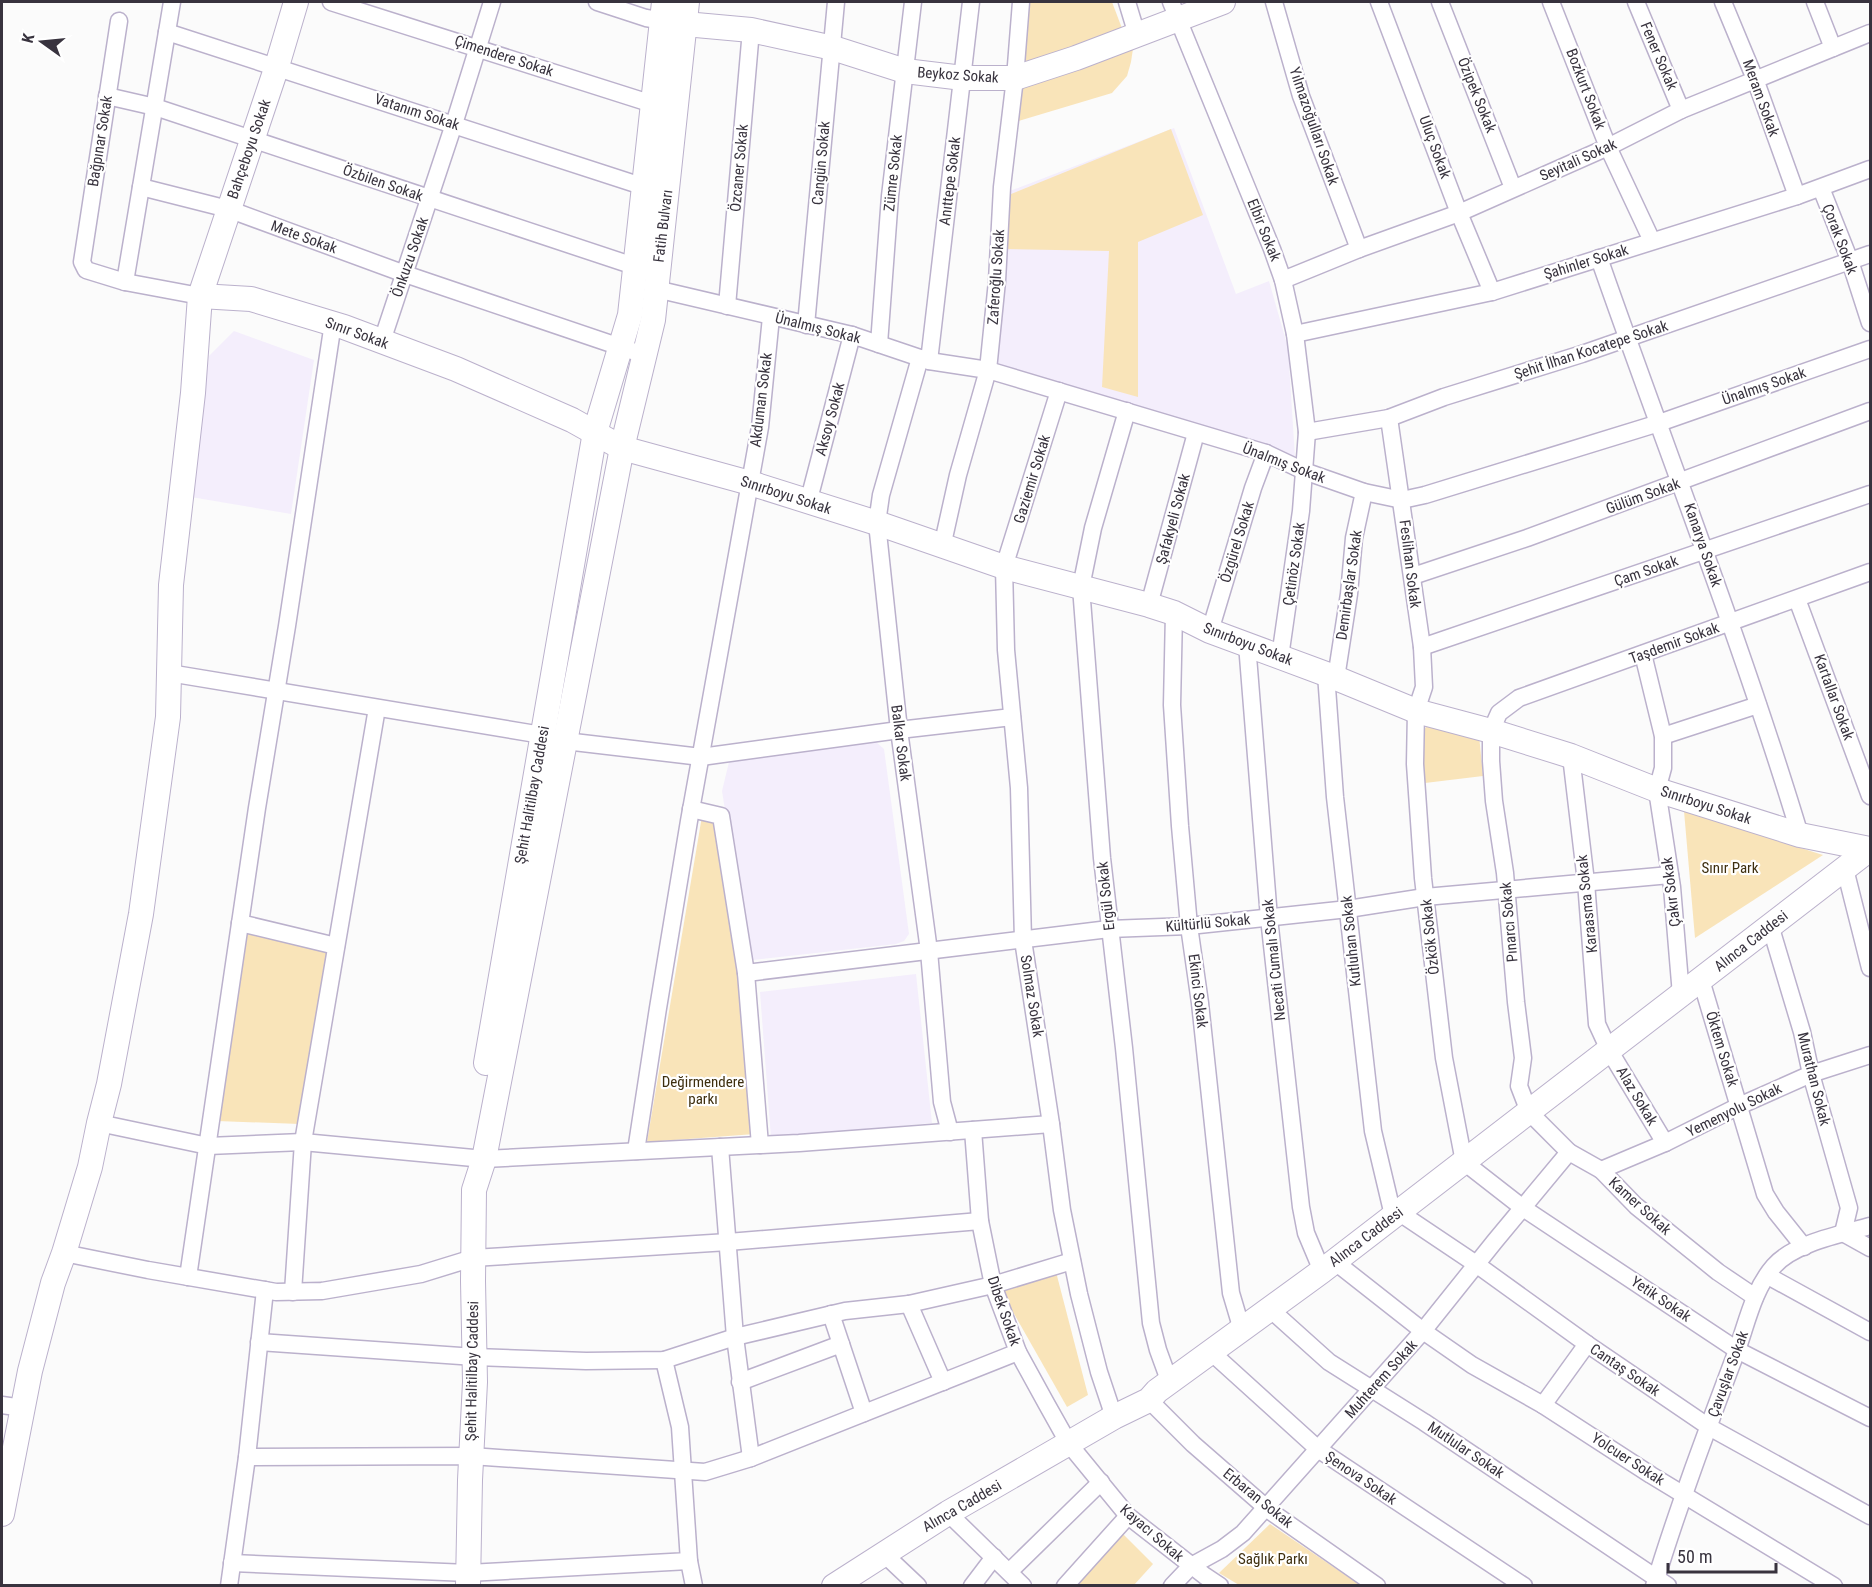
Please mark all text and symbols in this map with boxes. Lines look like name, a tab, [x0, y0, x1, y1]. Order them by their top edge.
north arrow	[12, 12, 72, 72]
street label: Fener Sokak	[1637, 19, 1682, 93]
text: K	[18, 31, 38, 45]
street label: Çimendere Sokak	[452, 32, 556, 81]
street label: Bozkurt Sokak	[1562, 46, 1610, 132]
street label: Özipek Sokak	[1454, 55, 1500, 136]
street label: Meram Sokak	[1739, 57, 1783, 139]
street label: Beykoz Sokak	[917, 63, 1000, 87]
street label: Yılmazoğulları Sokak	[1285, 65, 1343, 188]
street label: Vatanım Sokak	[372, 90, 462, 134]
street label: Bağpınar Sokak	[84, 94, 116, 188]
street label: Bahçeboyu Sokak	[224, 97, 275, 201]
street label: Uluç Sokak	[1415, 113, 1455, 181]
street label: Cangün Sokak	[808, 120, 834, 206]
street label: Özcaner Sokak	[726, 123, 752, 213]
street label: Zümre Sokak	[880, 133, 906, 212]
street label: Anıttepe Sokak	[936, 135, 964, 226]
street label: Seyitali Sokak	[1537, 135, 1620, 185]
street label: Özbilen Sokak	[341, 161, 426, 205]
street label: Fatih Bulvarı	[650, 189, 676, 263]
street label: Elbir Sokak	[1243, 196, 1285, 264]
street label: Çorak Sokak	[1818, 201, 1862, 277]
street label: Önkuzu Sokak	[388, 214, 432, 299]
street label: Mete Sokak	[268, 217, 340, 257]
street label: Zaferoğlu Sokak	[984, 228, 1008, 326]
street label: Şahinler Sokak	[1542, 241, 1631, 283]
street label: Ünalmış Sokak	[773, 309, 863, 347]
street label: Sınır Sokak	[323, 313, 391, 353]
street label: Şehit İlhan Kocatepe Sokak	[1512, 317, 1670, 383]
street label: Akduman Sokak	[746, 351, 776, 448]
street label: Ünalmış Sokak	[1720, 363, 1808, 409]
street label: Aksoy Sokak	[812, 380, 849, 458]
street label: Gaziemir Sokak	[1010, 432, 1054, 526]
street label: Ünalmış Sokak	[1240, 439, 1328, 487]
street label: Şafakyeli Sokak	[1152, 471, 1194, 566]
street label: Sınırboyu Sokak	[738, 472, 834, 518]
street label: Gülüm Sokak	[1603, 474, 1683, 518]
street label: Özgürel Sokak	[1216, 499, 1258, 585]
street label: Kanarya Sokak	[1680, 501, 1726, 589]
street label: Feslihan Sokak	[1396, 519, 1424, 609]
street label: Çetinöz Sokak	[1279, 521, 1309, 607]
street label: Demirbaşlar Sokak	[1332, 529, 1366, 641]
street label: Çam Sokak	[1612, 552, 1681, 590]
street label: Taşdemir Sokak	[1627, 618, 1722, 668]
street label: Sınırboyu Sokak	[1201, 619, 1296, 669]
street label: Kartallar Sokak	[1810, 652, 1858, 743]
street label: Balkar Sokak	[887, 704, 915, 782]
street label: Şehit Halitilbay Caddesi	[511, 724, 553, 866]
street label: Sınırboyu Sokak	[1658, 782, 1754, 828]
street label: Karaasma Sokak	[1573, 854, 1601, 954]
street label: Çakır Sokak	[1658, 856, 1684, 928]
park label: Sınır Park	[1702, 859, 1759, 877]
street label: Ergül Sokak	[1093, 860, 1119, 931]
street label: Pınarcı Sokak	[1496, 881, 1521, 963]
street label: Kutluhan Sokak	[1337, 894, 1365, 987]
street label: Necati Cumalı Sokak	[1259, 898, 1289, 1022]
street label: Özkök Sokak	[1417, 898, 1443, 976]
street label: Alınca Caddesi	[1711, 907, 1791, 975]
street label: Kültürlü Sokak	[1165, 910, 1251, 936]
street label: Solmaz Sokak	[1017, 953, 1047, 1039]
street label: Ekinci Sokak	[1185, 953, 1212, 1029]
street label: Öktem Sokak	[1702, 1009, 1742, 1089]
street label: Murathan Sokak	[1794, 1030, 1834, 1128]
street label: Alaz Sokak	[1612, 1063, 1662, 1129]
park label: Değirmendere parkı	[662, 1073, 744, 1108]
street label: Yemenyolu Sokak	[1683, 1079, 1785, 1141]
street label: Kamer Sokak	[1605, 1173, 1675, 1239]
street label: Alınca Caddesi	[1325, 1203, 1407, 1271]
street label: Yetik Sokak	[1628, 1272, 1695, 1326]
street label: Dibek Sokak	[984, 1274, 1024, 1348]
street label: Şehit Halitilbay Caddesi	[462, 1301, 482, 1441]
street label: Çavuşlar Sokak	[1704, 1328, 1752, 1420]
street label: Muhterem Sokak	[1341, 1336, 1421, 1422]
street label: Cantaş Sokak	[1586, 1340, 1664, 1400]
street label: Mutlular Sokak	[1424, 1418, 1508, 1482]
street label: Yolcuer Sokak	[1588, 1429, 1668, 1489]
street label: Şenova Sokak	[1322, 1447, 1400, 1509]
street label: Erbaran Sokak	[1219, 1464, 1297, 1532]
street label: Alınca Caddesi	[919, 1476, 1005, 1536]
street label: Kayacı Sokak	[1116, 1500, 1188, 1566]
scale bar	[1668, 1536, 1776, 1574]
text: 50 m	[1677, 1546, 1712, 1567]
park label: Sağlık Parkı	[1238, 1550, 1308, 1568]

